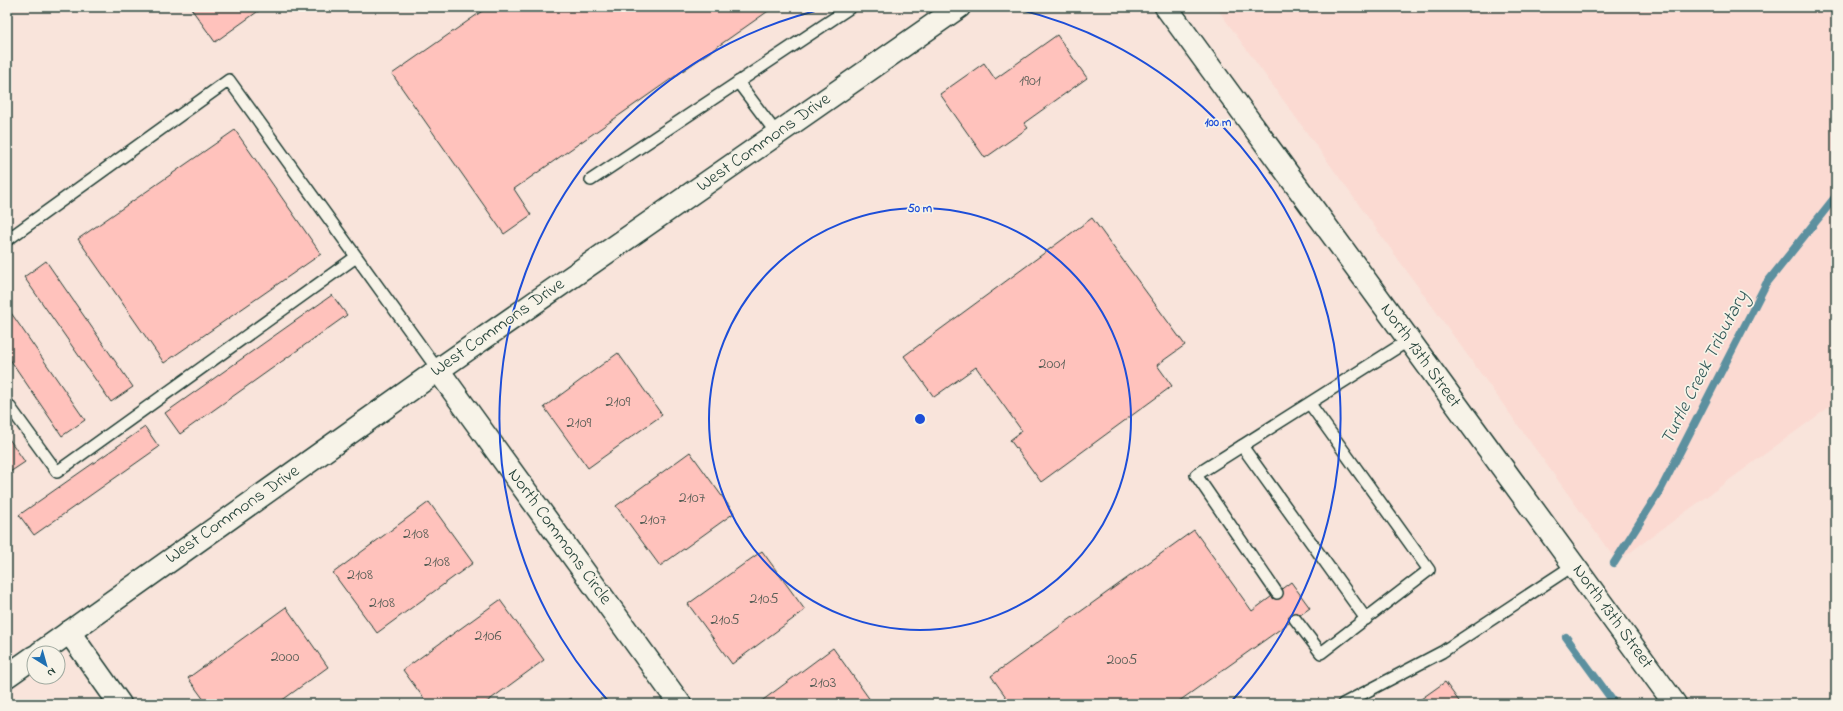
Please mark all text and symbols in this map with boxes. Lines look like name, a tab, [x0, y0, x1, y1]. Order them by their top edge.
house number: 1901	[1019, 69, 1041, 93]
street label: West Commons Drive	[692, 86, 837, 199]
text: 100 m	[1205, 114, 1232, 132]
text: 50 m	[908, 200, 933, 218]
street label: West Commons Drive	[426, 271, 571, 384]
water label: Turtle Creek Tributary	[1654, 286, 1756, 450]
street label: North 13th Street	[1373, 298, 1467, 414]
house number: 2001	[1039, 352, 1065, 376]
house number: 2109	[606, 390, 631, 414]
house number: 2109	[567, 411, 592, 435]
centre of rings	[913, 412, 927, 426]
street label: West Commons Drive	[161, 458, 306, 571]
street label: North Commons Circle	[501, 463, 618, 611]
house number: 2107	[679, 486, 706, 510]
house number: 2107	[640, 508, 667, 532]
house number: 2108	[403, 522, 429, 546]
house number: 2108	[424, 550, 450, 574]
street label: North 13th Street	[1565, 559, 1659, 675]
house number: 2108	[347, 563, 373, 587]
house number: 2105	[749, 587, 779, 611]
house number: 2108	[369, 591, 395, 615]
house number: 2105	[710, 608, 740, 632]
house number: 2106	[475, 624, 502, 648]
north arrow	[26, 645, 66, 685]
house number: 2000	[271, 645, 299, 669]
house number: 2005	[1107, 648, 1137, 672]
text: N	[44, 664, 59, 681]
house number: 2103	[810, 671, 836, 695]

